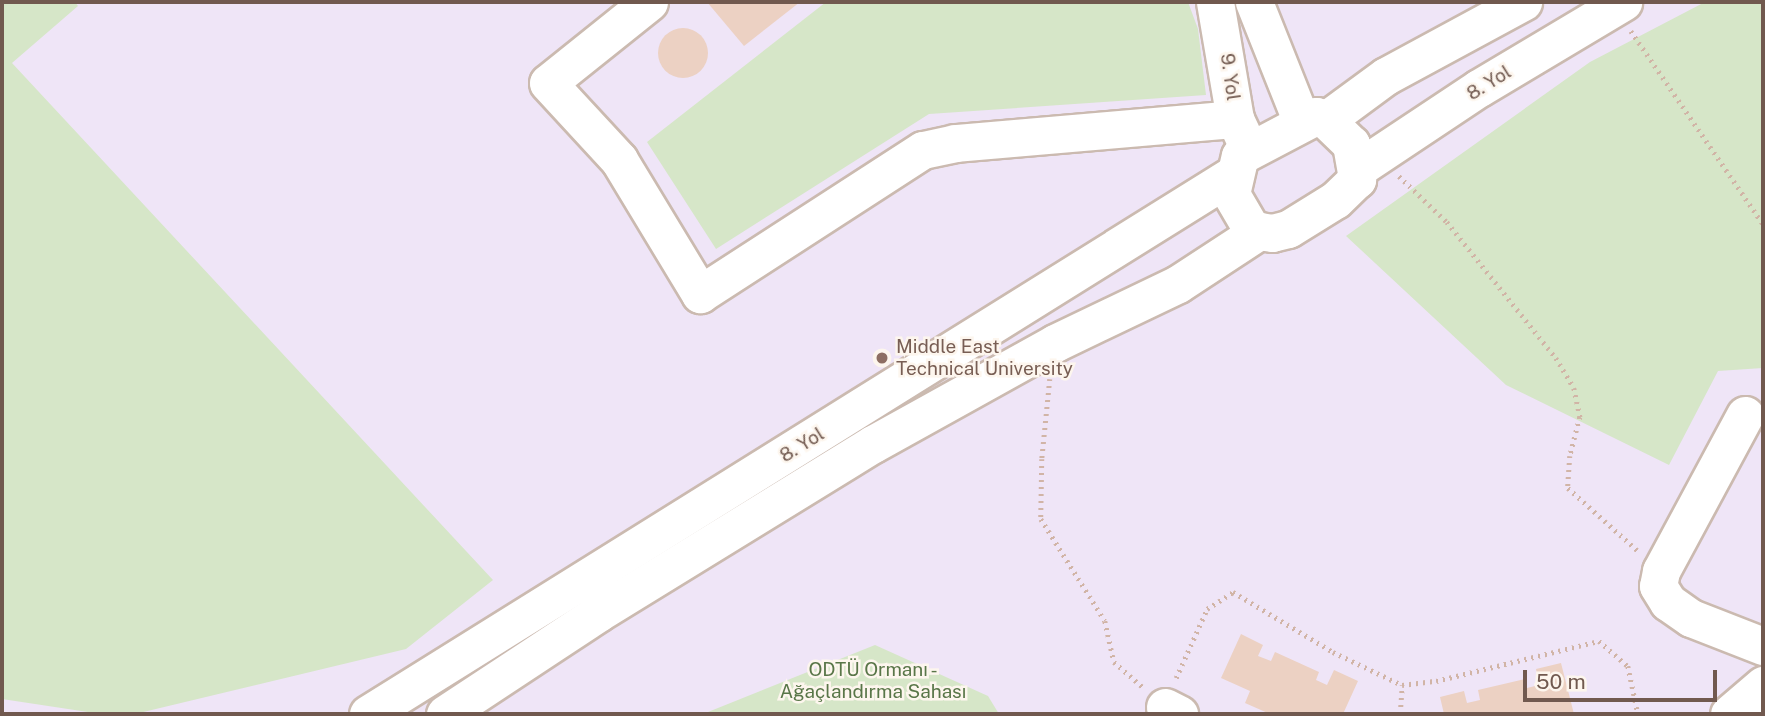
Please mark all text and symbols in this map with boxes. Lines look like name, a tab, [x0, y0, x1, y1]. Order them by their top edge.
street label: 9. Yol	[1215, 52, 1245, 102]
street label: 8. Yol	[1463, 61, 1515, 105]
place label: Middle East Technical University	[896, 336, 1073, 380]
marker: Middle East Technical University	[874, 350, 890, 366]
street label: 8. Yol	[776, 423, 828, 467]
scale bar	[1527, 656, 1721, 700]
park label: ODTÜ Ormanı - Ağaçlandırma Sahası	[780, 659, 966, 703]
text: 50 m	[1536, 669, 1586, 694]

